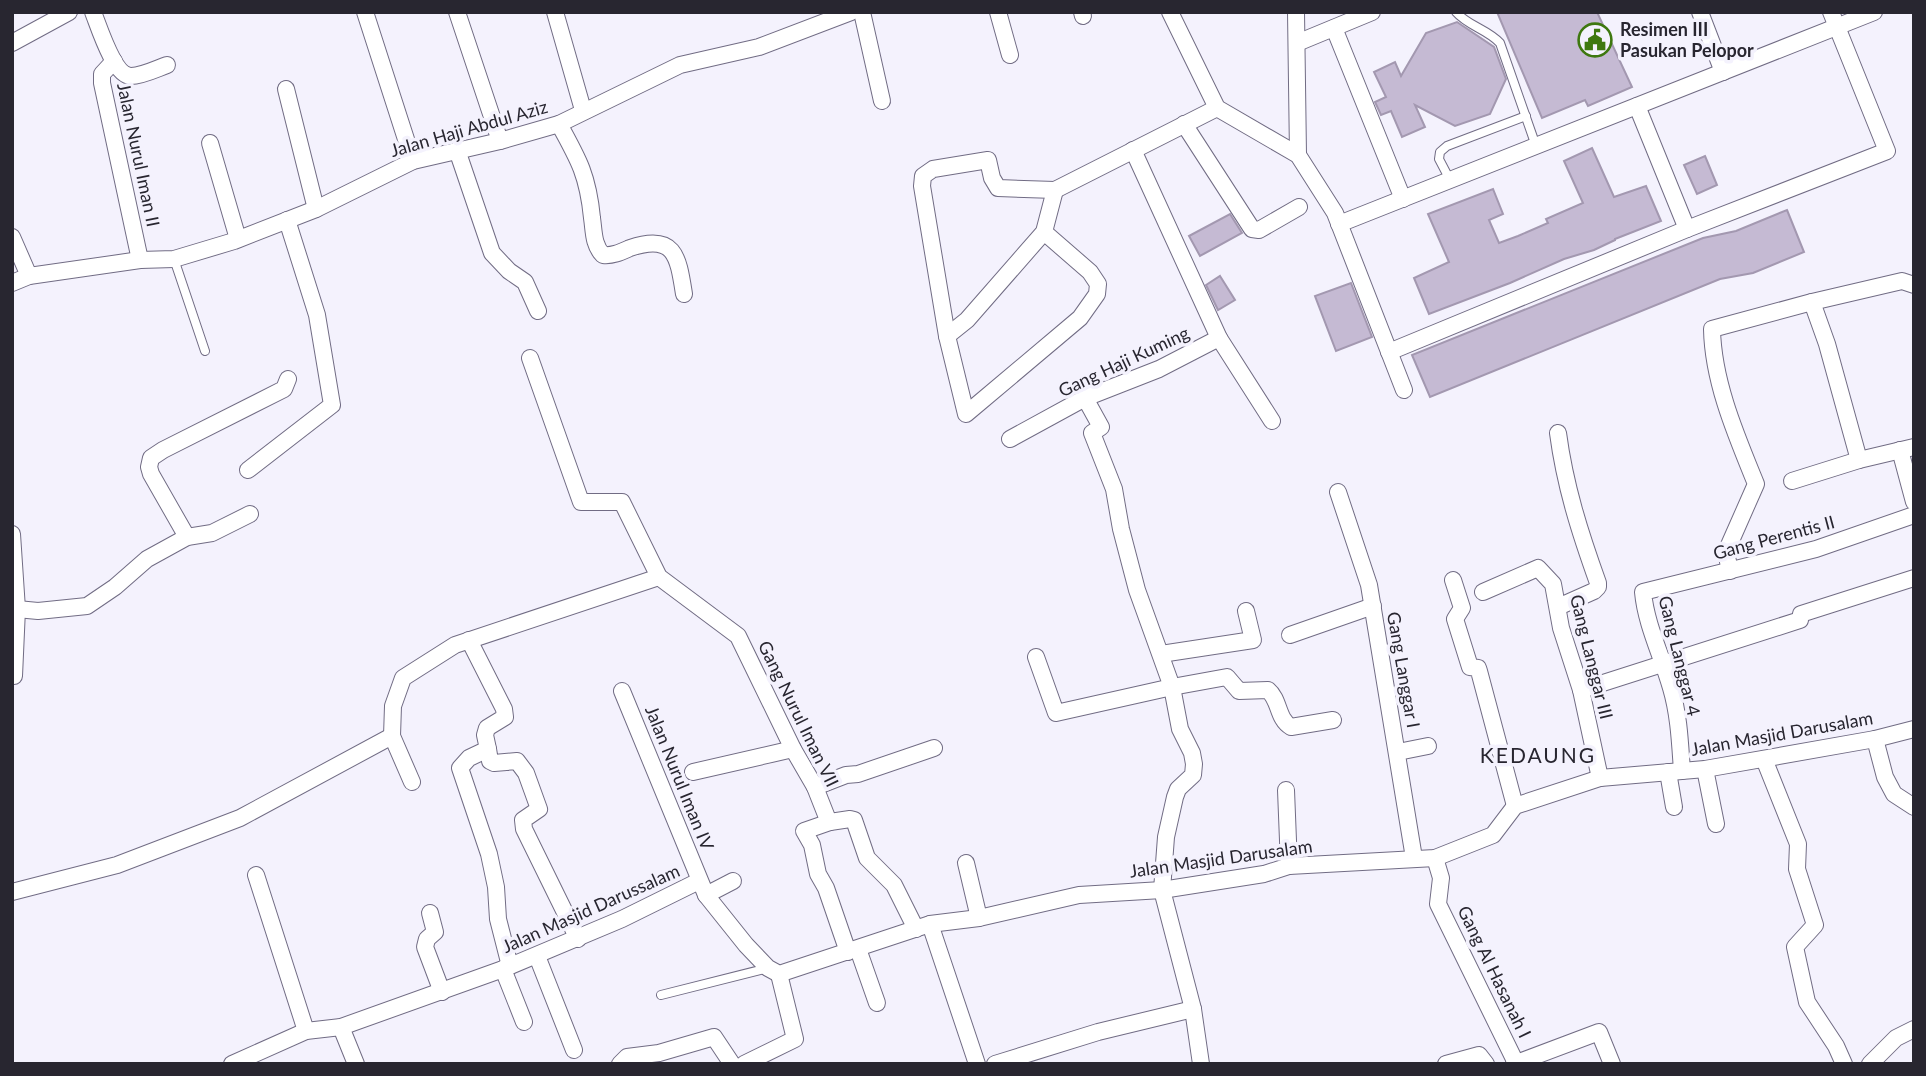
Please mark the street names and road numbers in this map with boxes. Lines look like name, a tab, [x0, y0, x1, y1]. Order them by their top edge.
street label: Jalan Nurul Iman II	[113, 81, 165, 229]
street label: Jalan Haji Abdul Aziz	[388, 95, 550, 161]
street label: Gang Haji Kuming	[1055, 321, 1192, 401]
street label: Gang Perentis II	[1710, 510, 1837, 564]
street label: Gang Langgar III	[1566, 592, 1618, 721]
street label: Gang Langgar 4	[1654, 593, 1706, 718]
street label: Gang Langgar I	[1383, 610, 1425, 730]
street label: Gang Nurul Iman VII	[754, 637, 844, 790]
street label: Jalan Nurul Iman IV	[641, 702, 719, 854]
street label: Jalan Masjid Darusalam	[1689, 706, 1874, 760]
street label: Jalan Masjid Darusalam	[1128, 834, 1314, 882]
street label: Jalan Masjid Darussalam	[498, 859, 683, 957]
street label: Gang Al Hasanah I	[1453, 902, 1536, 1041]

